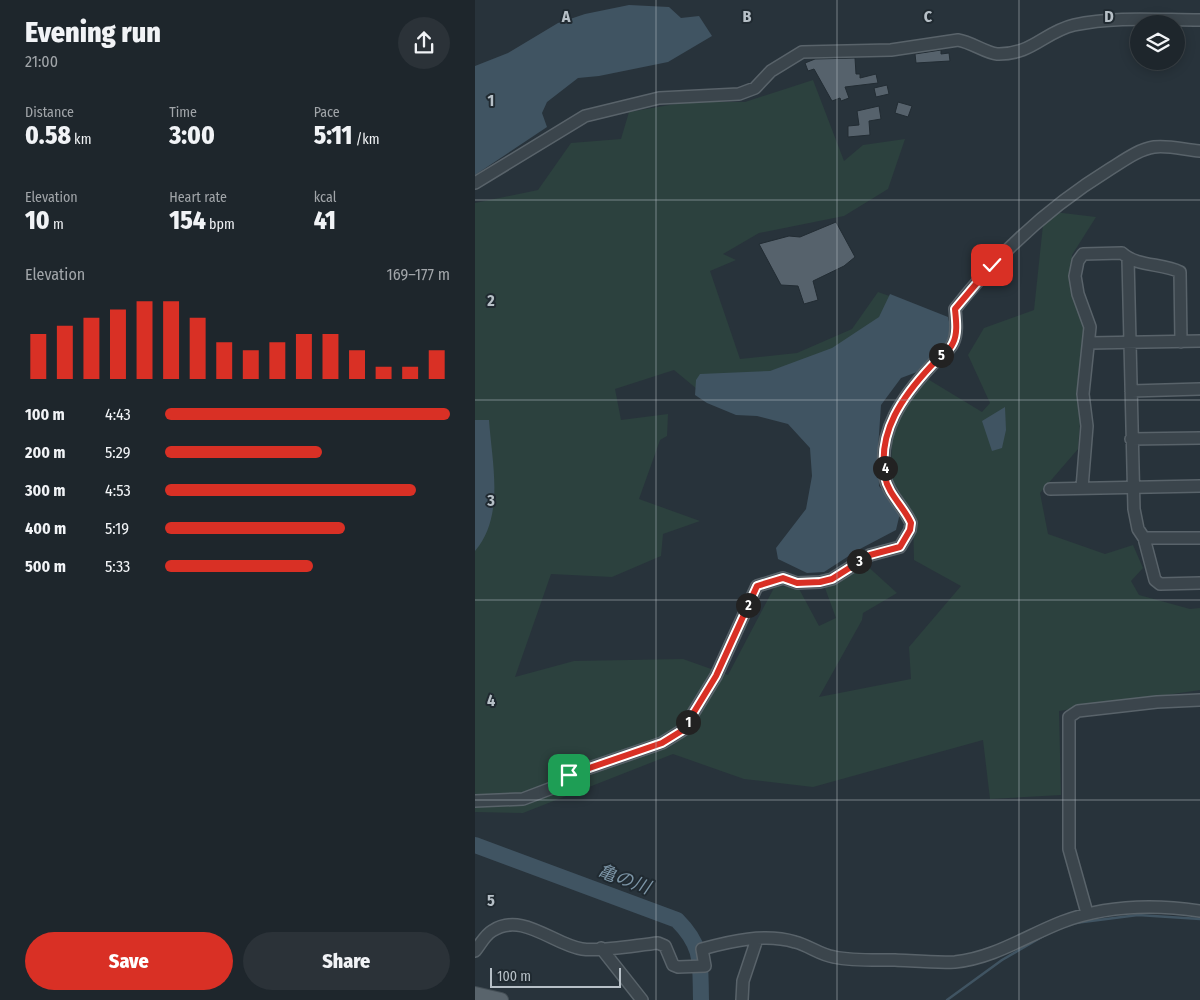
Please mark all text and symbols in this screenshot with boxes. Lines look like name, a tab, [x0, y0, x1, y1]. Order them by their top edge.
text: A	[561, 7, 571, 26]
text: B	[743, 7, 752, 26]
text: C	[924, 7, 933, 26]
text: D	[1104, 7, 1114, 26]
map controls	[1130, 15, 1185, 70]
button: layers	[1130, 15, 1185, 70]
text: Evening run	[25, 16, 161, 49]
button: share	[398, 17, 450, 69]
text: 21:00	[25, 52, 58, 71]
text: 1	[488, 91, 494, 110]
text: Distance	[25, 104, 74, 121]
text: Time	[169, 104, 197, 121]
text: Pace	[314, 104, 340, 121]
text: 0.58	[25, 121, 71, 151]
text: 3:00	[169, 121, 215, 151]
text: 5:11	[314, 121, 352, 151]
text: km	[71, 131, 91, 148]
text: /km	[352, 131, 379, 148]
text: Elevation	[25, 189, 78, 206]
text: Heart rate	[169, 189, 227, 206]
text: kcal	[314, 189, 336, 206]
text: 10	[25, 206, 50, 236]
text: 154	[169, 206, 206, 236]
text: 41	[314, 206, 336, 236]
text: m	[50, 216, 64, 233]
text: bpm	[206, 216, 235, 233]
pin	[971, 244, 1013, 286]
icon: check	[978, 251, 1006, 279]
text: Elevation	[25, 265, 85, 284]
text: 169–177 m	[386, 265, 450, 284]
text: 2	[486, 291, 495, 310]
pin: 5	[929, 342, 953, 368]
text: 5	[938, 347, 945, 364]
text: 100 m	[25, 405, 65, 424]
text: 4:43	[105, 405, 131, 424]
text: 200 m	[25, 443, 65, 462]
text: 5:29	[105, 443, 130, 462]
pin: 4	[873, 456, 897, 480]
text: 4	[882, 460, 889, 477]
text: 300 m	[25, 481, 66, 500]
text: 4:53	[105, 481, 131, 500]
text: 3	[486, 491, 495, 510]
text: 400 m	[25, 519, 66, 538]
text: 5:19	[105, 519, 129, 538]
pin: 3	[847, 548, 871, 574]
text: 3	[856, 553, 863, 570]
text: 500 m	[25, 557, 66, 576]
text: 5:33	[105, 557, 130, 576]
pin: 2	[735, 592, 761, 618]
text: 2	[745, 597, 752, 614]
text: 4	[487, 691, 495, 710]
pin: 1	[675, 710, 701, 734]
text: 1	[686, 714, 691, 731]
pin	[548, 754, 590, 796]
icon: arrive	[555, 761, 583, 789]
water label: 亀の川	[595, 859, 655, 899]
text: 5	[487, 891, 495, 910]
button: Save	[25, 932, 233, 990]
button: Share	[243, 932, 450, 990]
scale bar	[490, 965, 621, 988]
text: 100 m	[497, 968, 531, 985]

